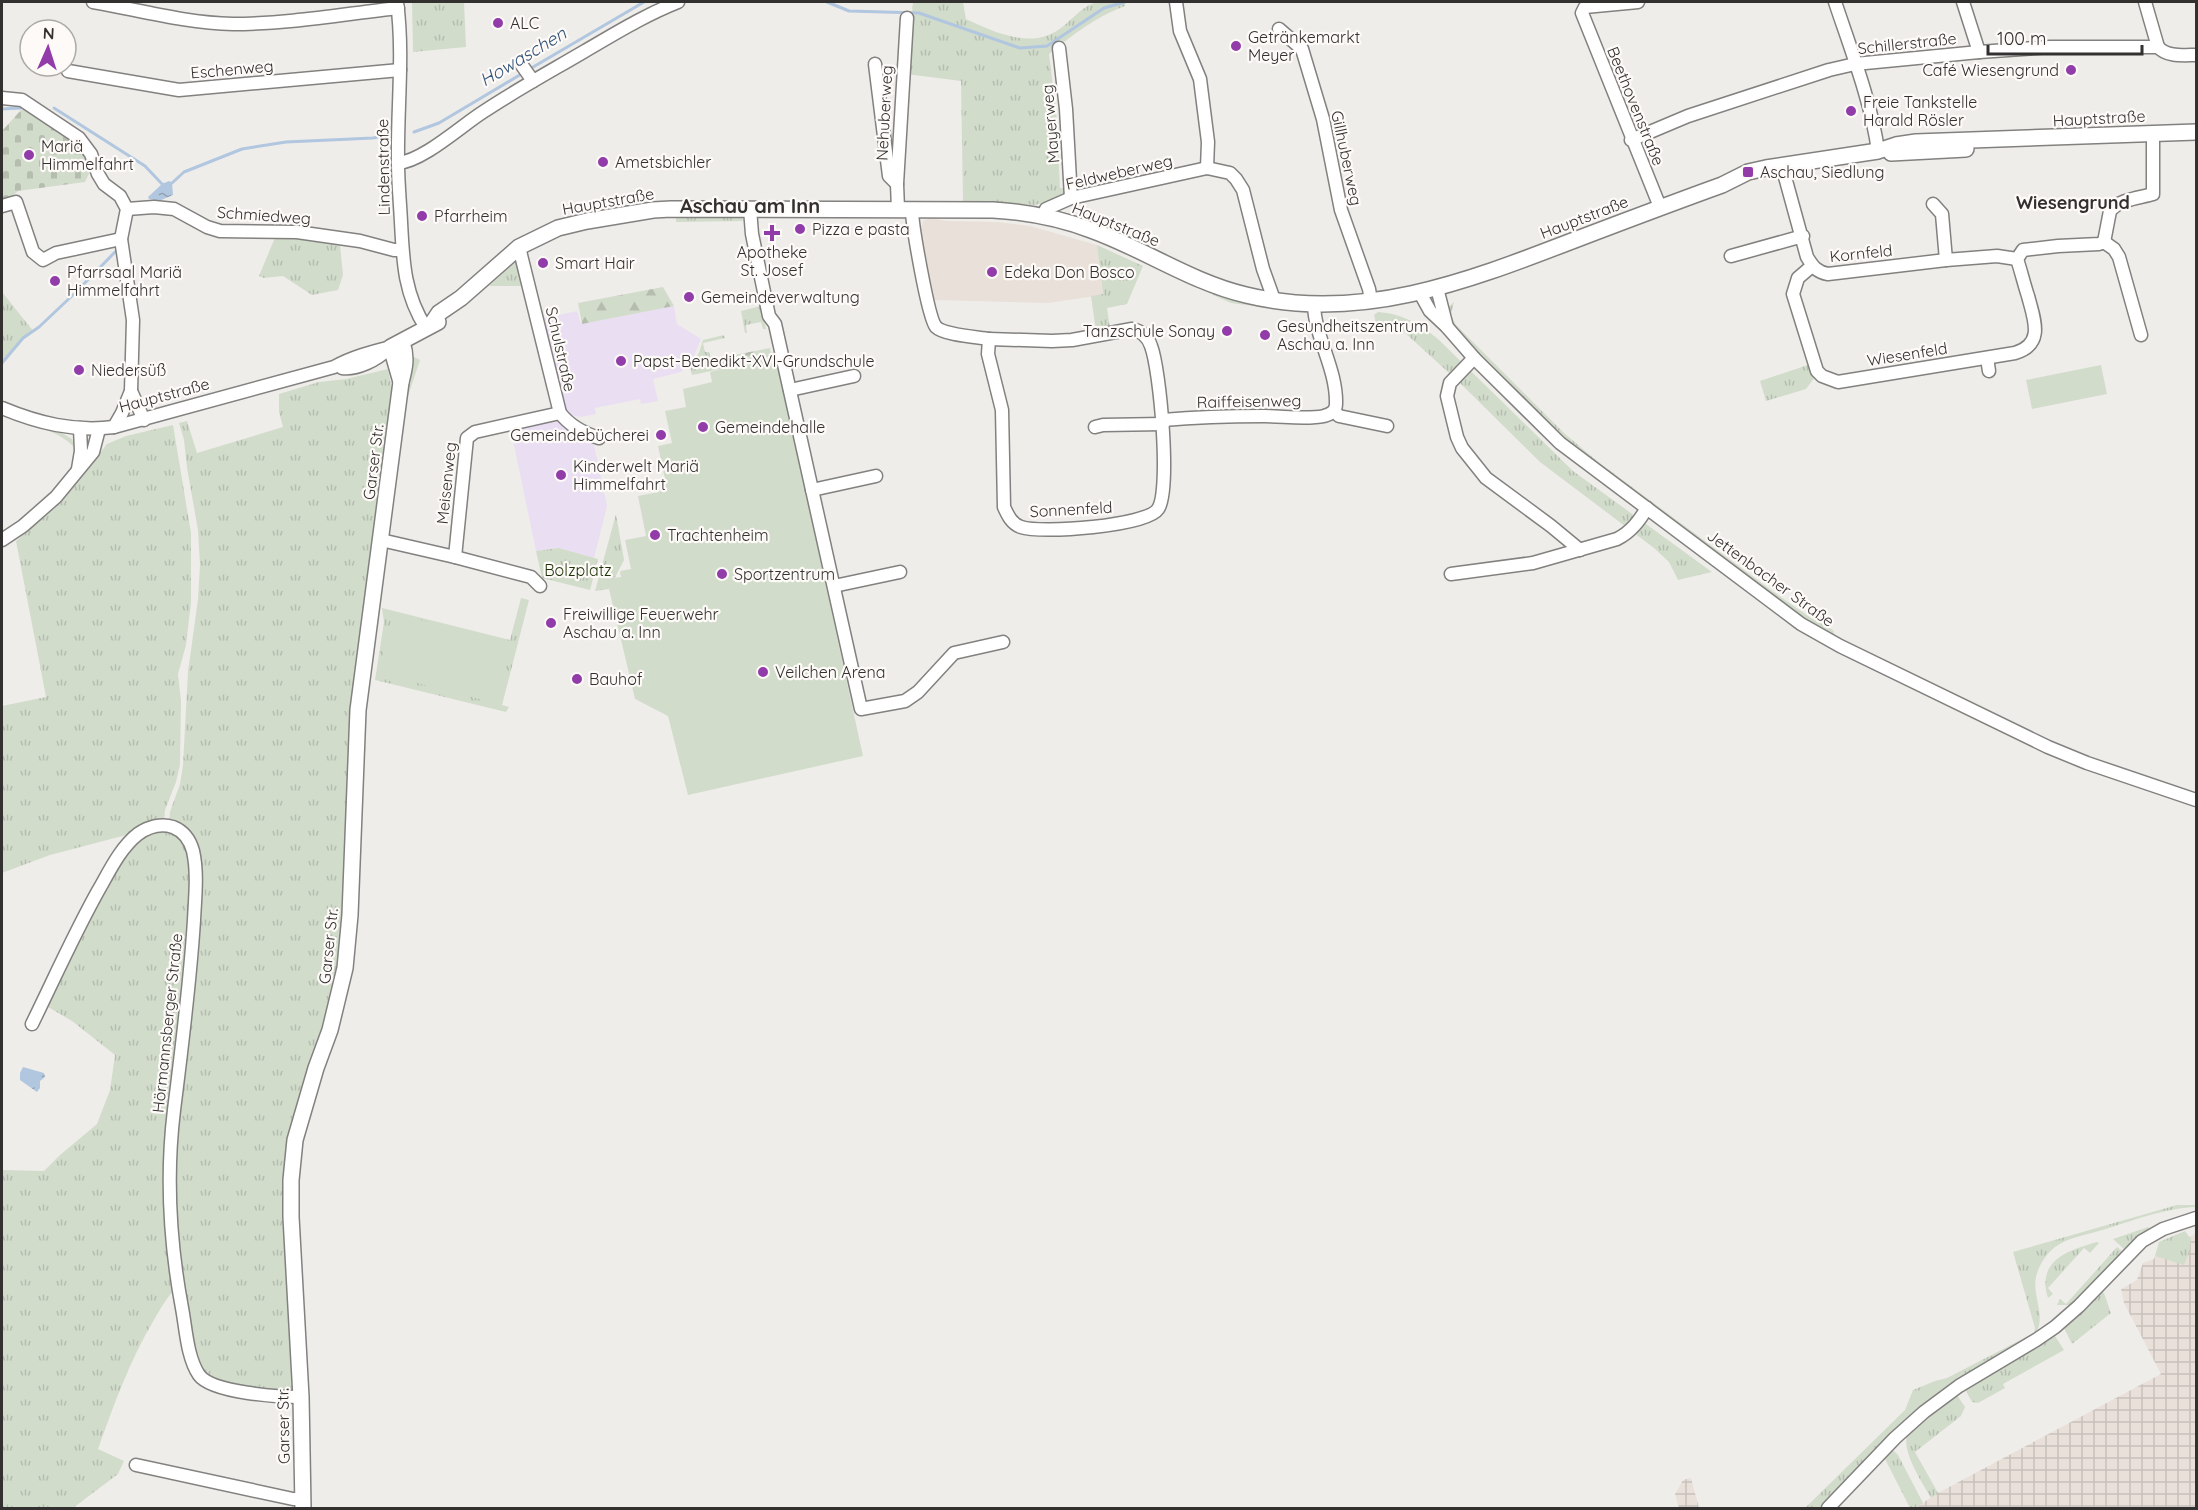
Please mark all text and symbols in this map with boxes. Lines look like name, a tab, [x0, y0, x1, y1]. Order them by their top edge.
place label: ALC	[510, 13, 539, 33]
marker: ALC	[491, 16, 505, 30]
north arrow	[18, 18, 78, 78]
scale bar	[1988, 18, 2142, 56]
water label: Howaschen	[475, 21, 571, 91]
text: N	[42, 23, 55, 43]
place label: Getränkemarkt Meyer	[1248, 27, 1360, 65]
text: 100 m	[1997, 27, 2046, 50]
street label: Schillerstraße	[1856, 28, 1958, 58]
marker: Getränkemarkt Meyer	[1229, 39, 1243, 53]
street label: Beethovenstraße	[1603, 44, 1669, 168]
street label: Eschenweg	[190, 55, 274, 83]
place label: Café Wiesengrund	[1922, 60, 2059, 80]
marker: Café Wiesengrund	[2064, 63, 2078, 77]
street label: Nehuberweg	[872, 65, 896, 161]
street label: Mayerweg	[1037, 84, 1063, 164]
place label: Freie Tankstelle Harald Rösler	[1863, 92, 1977, 130]
marker: Freie Tankstelle Harald Rösler	[1844, 104, 1858, 118]
street label: Hauptstraße	[2052, 106, 2146, 130]
street label: Gillhuberweg	[1327, 109, 1367, 207]
street label: Lindenstraße	[372, 119, 394, 215]
place label: Mariä Himmelfahrt	[41, 136, 134, 174]
marker: Mariä Himmelfahrt	[22, 148, 36, 162]
street label: Feldweberweg	[1064, 150, 1174, 194]
place label: Ametsbichler	[615, 152, 711, 172]
marker: Ametsbichler	[596, 155, 610, 169]
place label: Aschau, Siedlung	[1760, 162, 1884, 182]
marker: Aschau, Siedlung	[1741, 165, 1755, 179]
street label: Hauptstraße	[561, 183, 655, 219]
street label: Hauptstraße	[1537, 191, 1631, 243]
district label: Wiesengrund	[2016, 191, 2130, 214]
district label: Aschau am Inn	[680, 193, 820, 218]
street label: Hauptstraße	[1069, 197, 1163, 251]
street label: Schmiedweg	[216, 202, 312, 228]
place label: Pfarrheim	[434, 206, 508, 226]
marker: Pfarrheim	[415, 209, 429, 223]
place label: Pizza e pasta	[812, 219, 910, 239]
marker: Pizza e pasta	[793, 222, 807, 236]
marker: Apotheke St. Josef	[765, 226, 779, 240]
street label: Kornfeld	[1829, 240, 1893, 266]
place label: Apotheke St. Josef	[737, 242, 807, 280]
place label: Smart Hair	[555, 253, 635, 273]
marker: Smart Hair	[536, 256, 550, 270]
place label: Pfarrsaal Mariä Himmelfahrt	[67, 262, 182, 300]
place label: Edeka Don Bosco	[1004, 262, 1135, 282]
marker: Edeka Don Bosco	[985, 265, 999, 279]
marker: Pfarrsaal Mariä Himmelfahrt	[48, 274, 62, 288]
place label: Gemeindeverwaltung	[701, 287, 860, 307]
marker: Gemeindeverwaltung	[682, 290, 696, 304]
street label: Schulstraße	[542, 305, 580, 393]
place label: Gesundheitszentrum Aschau a. Inn	[1277, 316, 1429, 354]
place label: Tanzschule Sonay	[1083, 321, 1215, 341]
marker: Tanzschule Sonay	[1220, 324, 1234, 338]
marker: Gesundheitszentrum Aschau a. Inn	[1258, 328, 1272, 342]
street label: Wiesenfeld	[1865, 338, 1949, 370]
place label: Papst-Benedikt-XVI-Grundschule	[633, 351, 875, 371]
marker: Papst-Benedikt-XVI-Grundschule	[614, 354, 628, 368]
place label: Niedersüß	[91, 360, 166, 380]
marker: Niedersüß	[72, 363, 86, 377]
street label: Hauptstraße	[117, 373, 211, 417]
street label: Raiffeisenweg	[1197, 390, 1301, 412]
place label: Gemeindehalle	[715, 417, 825, 437]
marker: Gemeindehalle	[696, 420, 710, 434]
street label: Garser Str.	[358, 423, 388, 501]
place label: Gemeindebücherei	[510, 425, 649, 445]
marker: Gemeindebücherei	[654, 428, 668, 442]
street label: Meisenweg	[432, 441, 460, 525]
place label: Kinderwelt Mariä Himmelfahrt	[573, 456, 699, 494]
marker: Kinderwelt Mariä Himmelfahrt	[554, 468, 568, 482]
street label: Sonnenfeld	[1029, 497, 1113, 521]
place label: Trachtenheim	[667, 525, 769, 545]
street label: Jettenbacher Straße	[1703, 525, 1839, 631]
marker: Trachtenheim	[648, 528, 662, 542]
park label: Bolzplatz	[544, 560, 612, 580]
place label: Sportzentrum	[734, 564, 835, 584]
marker: Sportzentrum	[715, 567, 729, 581]
place label: Freiwillige Feuerwehr Aschau a. Inn	[563, 604, 719, 642]
marker: Freiwillige Feuerwehr Aschau a. Inn	[544, 616, 558, 630]
place label: Veilchen Arena	[775, 662, 885, 682]
marker: Veilchen Arena	[756, 665, 770, 679]
place label: Bauhof	[589, 669, 643, 689]
marker: Bauhof	[570, 672, 584, 686]
street label: Garser Str.	[314, 907, 342, 985]
street label: Hörmannsberger Straße	[148, 932, 186, 1114]
street label: Garser Str.	[272, 1388, 294, 1464]

